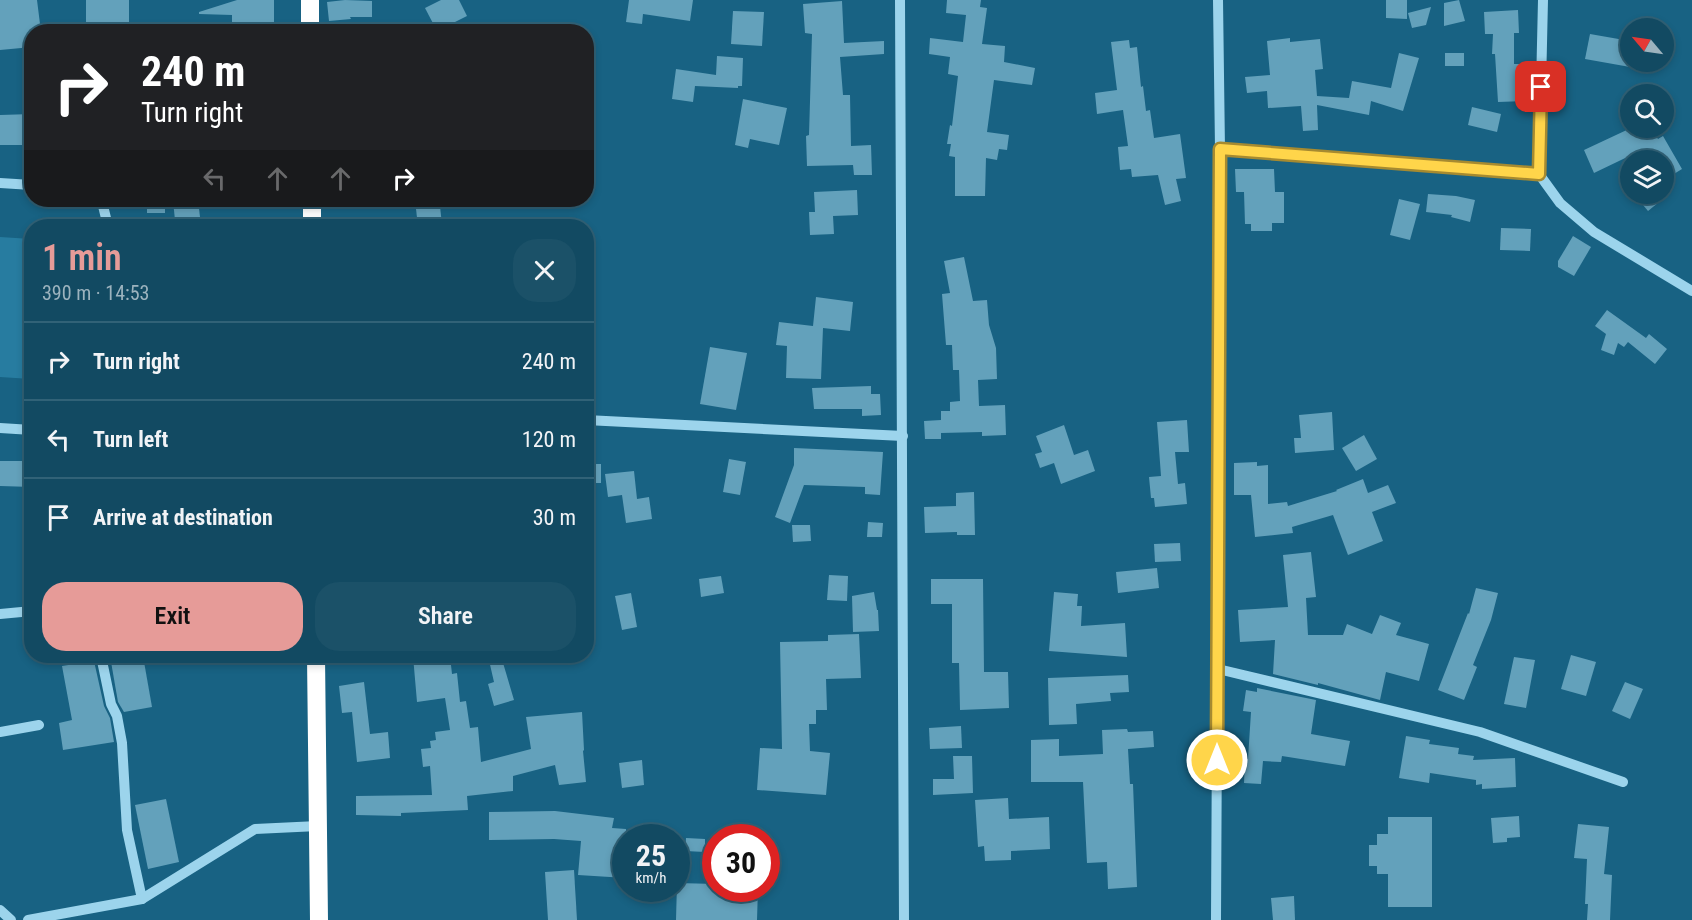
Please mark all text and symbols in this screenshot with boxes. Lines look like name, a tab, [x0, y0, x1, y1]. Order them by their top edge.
north arrow	[1620, 18, 1674, 72]
map controls	[1620, 18, 1674, 204]
text: 240 m	[141, 47, 246, 96]
icon: right	[42, 48, 120, 126]
pin	[1515, 61, 1566, 112]
icon: arrive	[1524, 70, 1557, 103]
button: search	[1620, 84, 1674, 138]
text: Turn right	[141, 97, 243, 129]
button: layers	[1620, 150, 1674, 204]
icon: left	[198, 162, 231, 195]
icon: ahead	[261, 162, 294, 195]
icon: ahead	[324, 162, 357, 195]
icon: right	[387, 162, 420, 195]
text: 1 min	[42, 237, 122, 279]
button: close	[513, 239, 576, 302]
text: 390 m · 14:53	[42, 281, 149, 305]
icon: right	[42, 345, 75, 378]
text: Turn right	[93, 349, 180, 374]
text: 240 m	[522, 349, 576, 374]
icon: left	[42, 423, 75, 456]
text: Turn left	[93, 427, 168, 452]
text: 120 m	[522, 427, 576, 452]
icon: arrive	[42, 501, 75, 534]
text: Arrive at destination	[93, 505, 273, 530]
text: 30 m	[533, 505, 576, 530]
button: Exit	[42, 582, 303, 651]
button: Share	[315, 582, 576, 651]
position arrow	[1185, 728, 1249, 792]
speed limit sign: 30	[702, 824, 780, 902]
text: 25	[636, 838, 666, 873]
text: km/h	[636, 869, 666, 887]

